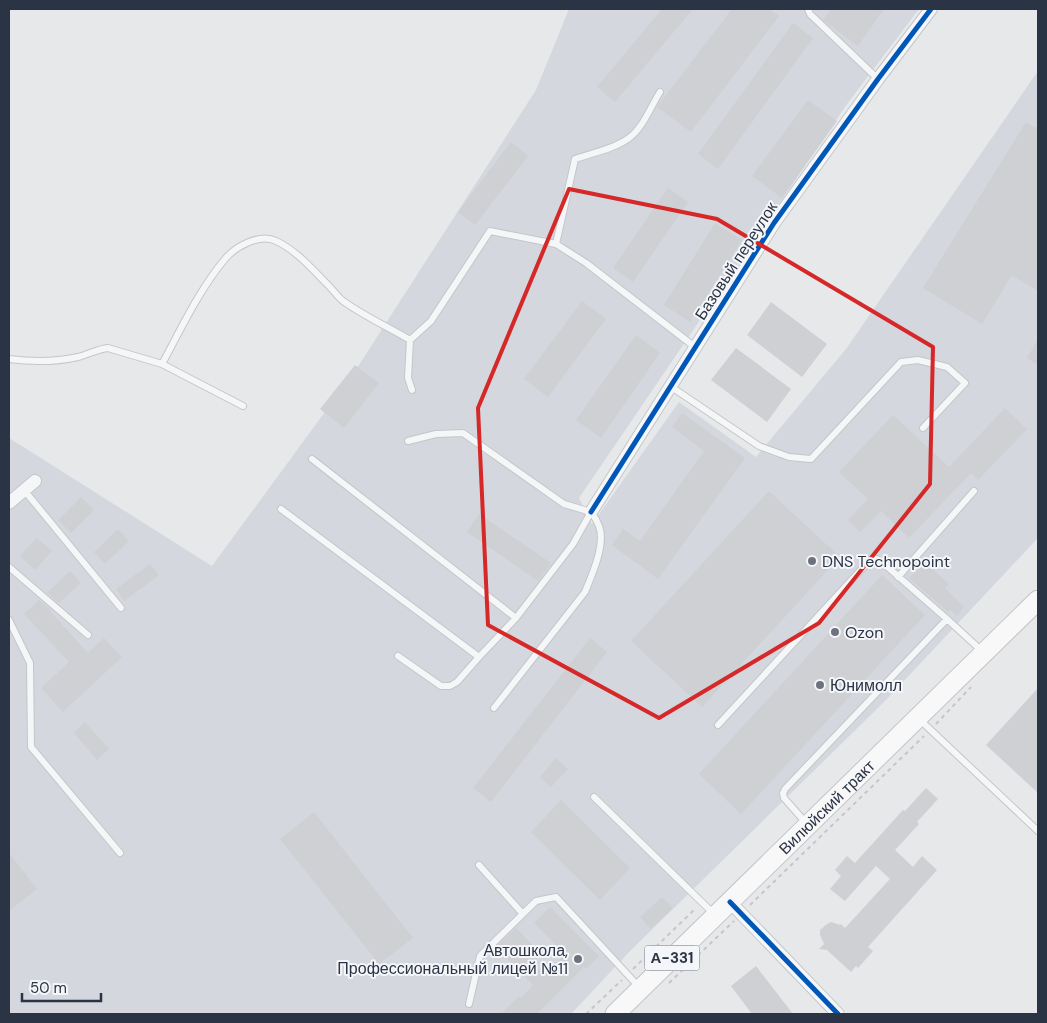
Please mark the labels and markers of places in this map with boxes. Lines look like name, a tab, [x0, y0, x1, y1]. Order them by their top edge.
place label: DNS Technopoint	[822, 551, 950, 572]
marker: DNS Technopoint	[806, 555, 818, 567]
place label: Ozon	[845, 622, 883, 643]
marker: Ozon	[829, 626, 841, 638]
place label: Юнимолл	[830, 675, 902, 696]
marker: Юнимолл	[814, 679, 826, 691]
place label: Автошкола, Профессиональный лицей №11	[337, 940, 568, 979]
marker: Автошкола, Профессиональный лицей №11	[572, 953, 584, 965]

